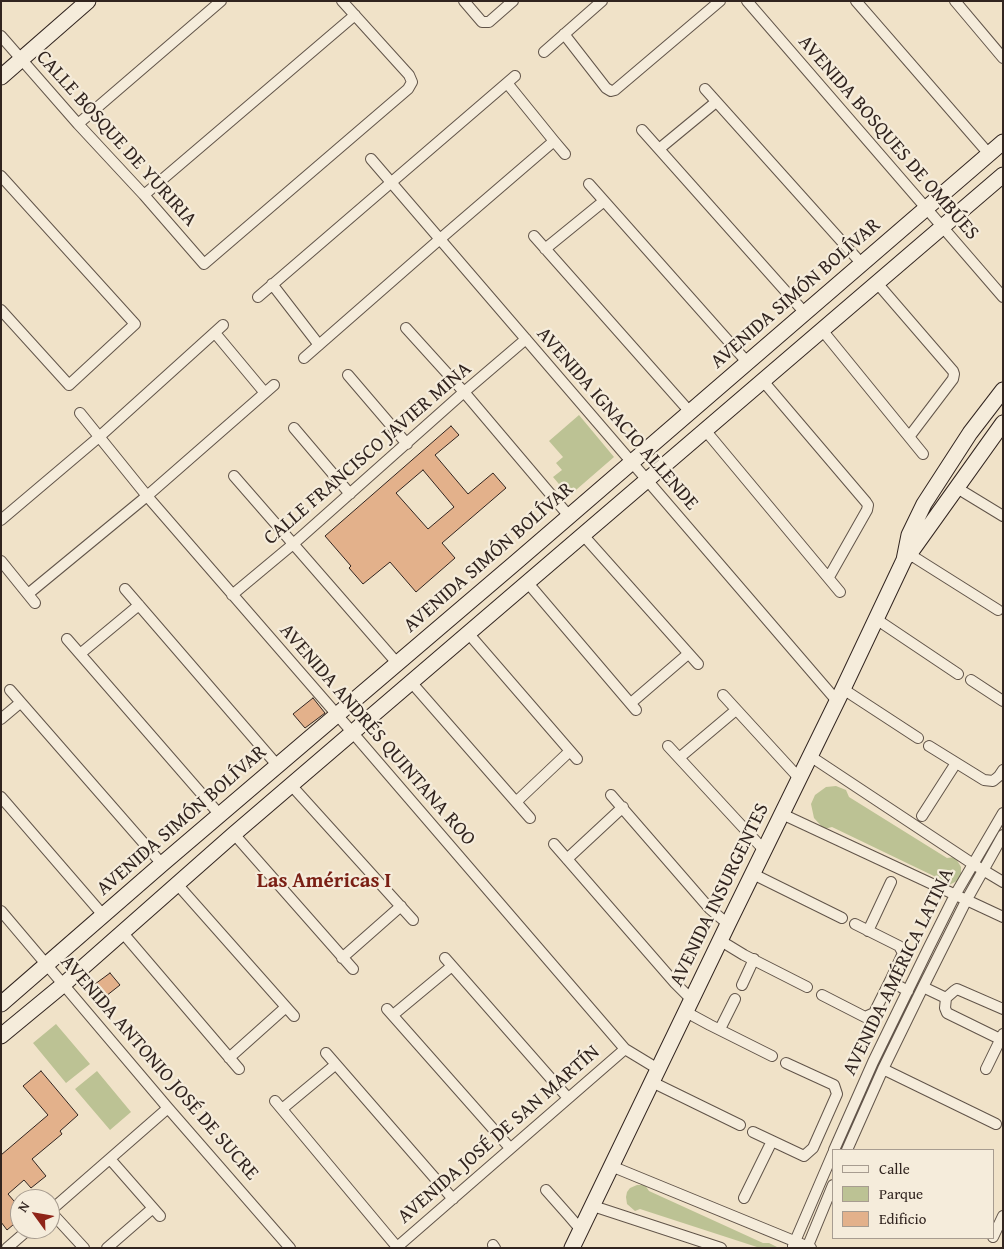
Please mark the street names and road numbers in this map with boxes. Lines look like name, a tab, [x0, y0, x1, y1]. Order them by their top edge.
street label: AVENIDA BOSQUES DE OMBÚES	[792, 31, 984, 245]
street label: CALLE BOSQUE DE YURIRIA	[31, 46, 201, 232]
street label: AVENIDA SIMÓN BOLÍVAR	[706, 214, 886, 374]
street label: AVENIDA IGNACIO ALLENDE	[531, 323, 703, 515]
street label: CALLE FRANCISCO JAVIER MINA	[259, 357, 477, 551]
street label: AVENIDA SIMÓN BOLÍVAR	[399, 478, 579, 638]
street label: AVENIDA ANDRÉS QUINTANA ROO	[274, 619, 480, 851]
street label: AVENIDA SIMÓN BOLÍVAR	[92, 741, 272, 901]
street label: AVENIDA INSURGENTES	[665, 799, 775, 991]
street label: AVENIDA AMÉRICA LATINA	[838, 864, 960, 1080]
street label: AVENIDA ANTONIO JOSÉ DE SUCRE	[55, 951, 263, 1185]
street label: AVENIDA JOSÉ DE SAN MARTÍN	[393, 1041, 605, 1229]

